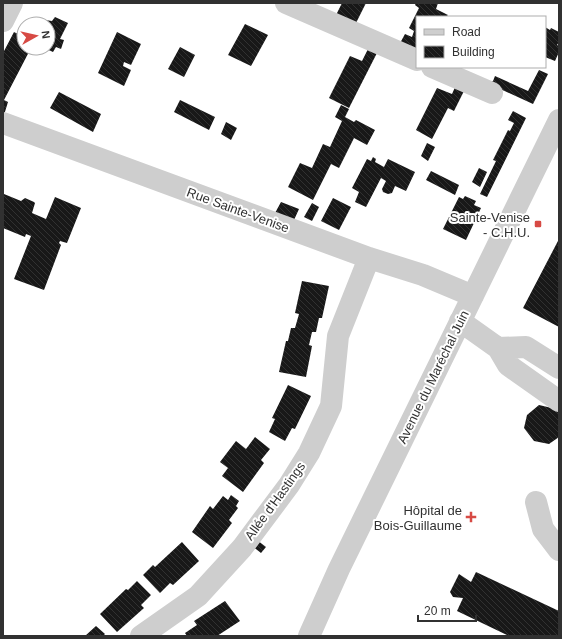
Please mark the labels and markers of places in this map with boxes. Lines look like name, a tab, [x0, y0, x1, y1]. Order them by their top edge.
place label: Sainte-Venise - C.H.U.	[450, 210, 530, 240]
marker: Sainte-Venise - C.H.U.	[533, 219, 543, 229]
place label: Hôpital de Bois-Guillaume	[374, 503, 462, 533]
marker: Hôpital de Bois-Guillaume	[465, 511, 477, 523]

